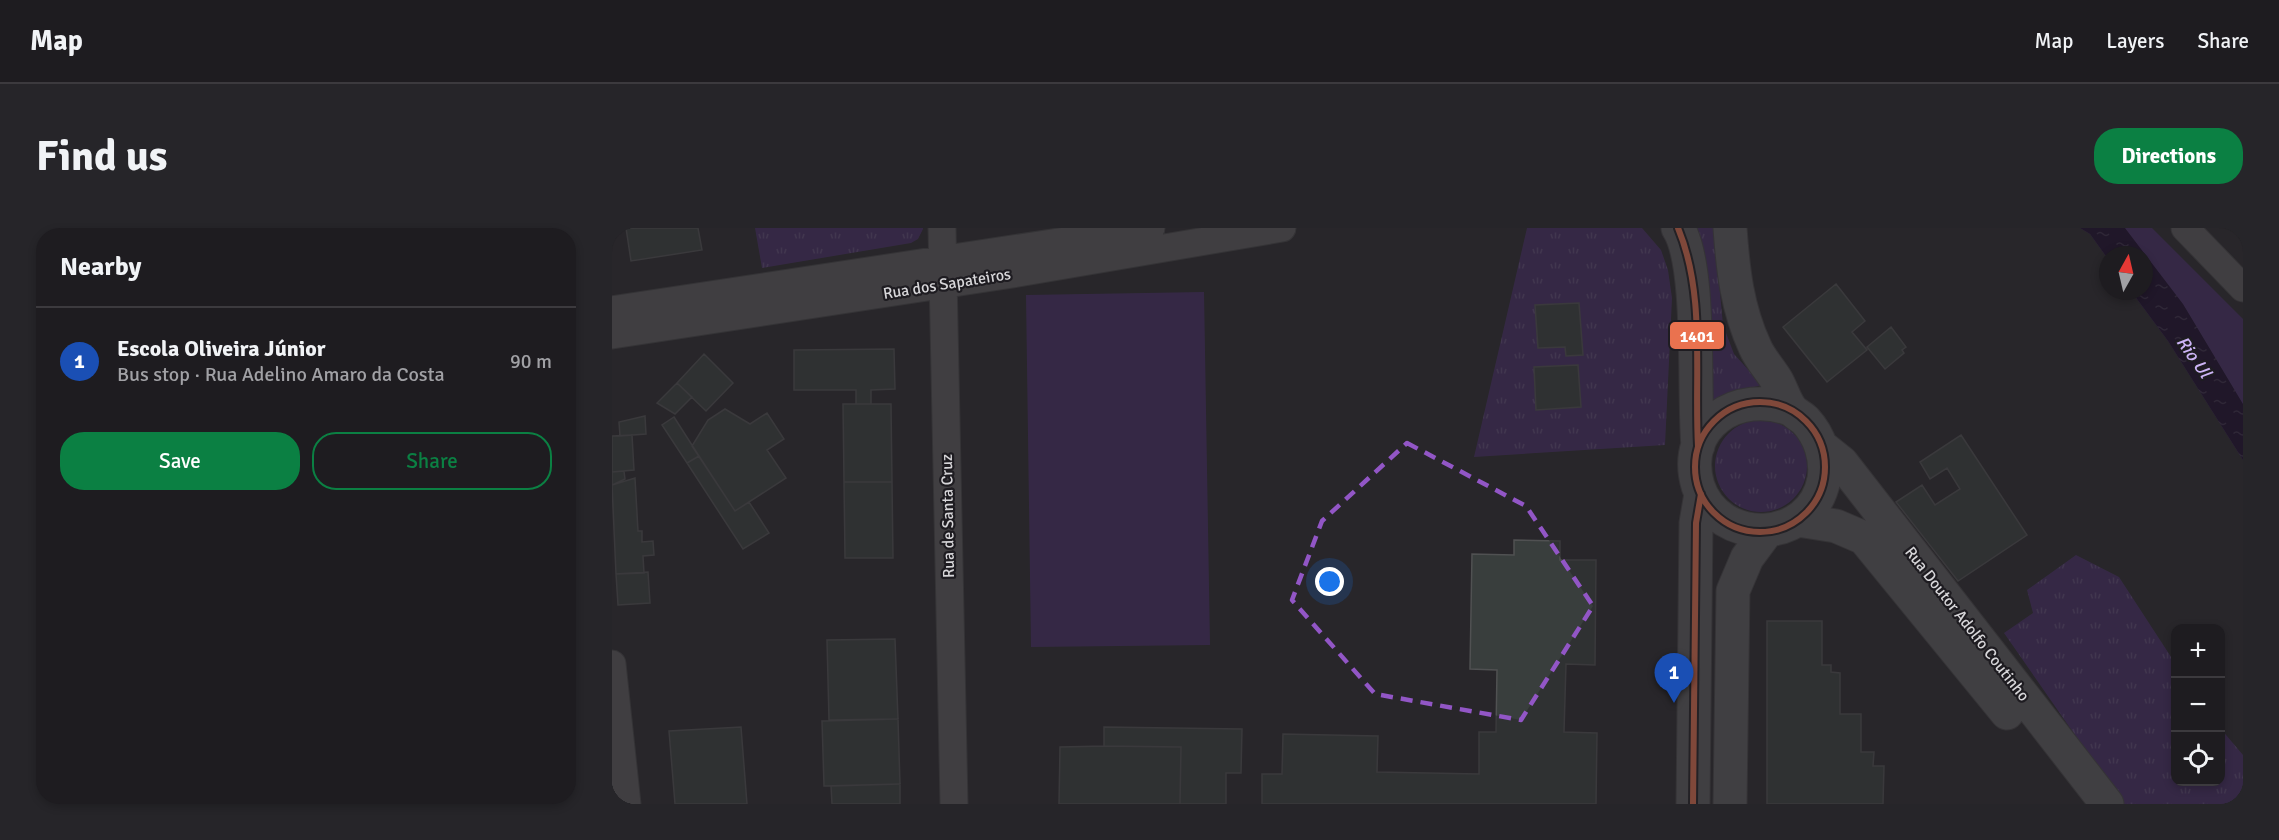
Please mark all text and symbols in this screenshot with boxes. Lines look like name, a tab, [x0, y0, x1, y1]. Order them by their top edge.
text: Map	[30, 24, 83, 58]
text: Map	[2035, 28, 2073, 54]
text: Layers	[2106, 28, 2164, 54]
text: Share	[2197, 28, 2249, 54]
button: Directions	[2094, 128, 2243, 184]
text: Find us	[36, 131, 167, 182]
north arrow	[2099, 246, 2153, 300]
text: Nearby	[60, 251, 141, 283]
street label: Rua dos Sapateiros	[882, 264, 1012, 304]
line badge: 1401	[1669, 321, 1725, 350]
text: 1401	[1680, 327, 1715, 347]
water label: Rio Ul	[2172, 332, 2217, 384]
text: Escola Oliveira Júnior	[117, 335, 326, 362]
text: 1	[74, 349, 85, 374]
text: 90 m	[510, 349, 552, 374]
text: Bus stop · Rua Adelino Amaro da Costa	[117, 362, 445, 387]
button: Save	[60, 432, 300, 490]
button: Share	[312, 432, 552, 490]
street label: Rua de Santa Cruz	[937, 454, 959, 578]
street label: Rua Doutor Adolfo Coutinho	[1900, 543, 2034, 705]
your location	[1315, 567, 1344, 596]
map controls	[2171, 624, 2225, 786]
button: +	[2171, 624, 2225, 678]
pin: 1	[1654, 654, 1694, 703]
button: −	[2171, 678, 2225, 732]
button: locate	[2171, 732, 2225, 786]

